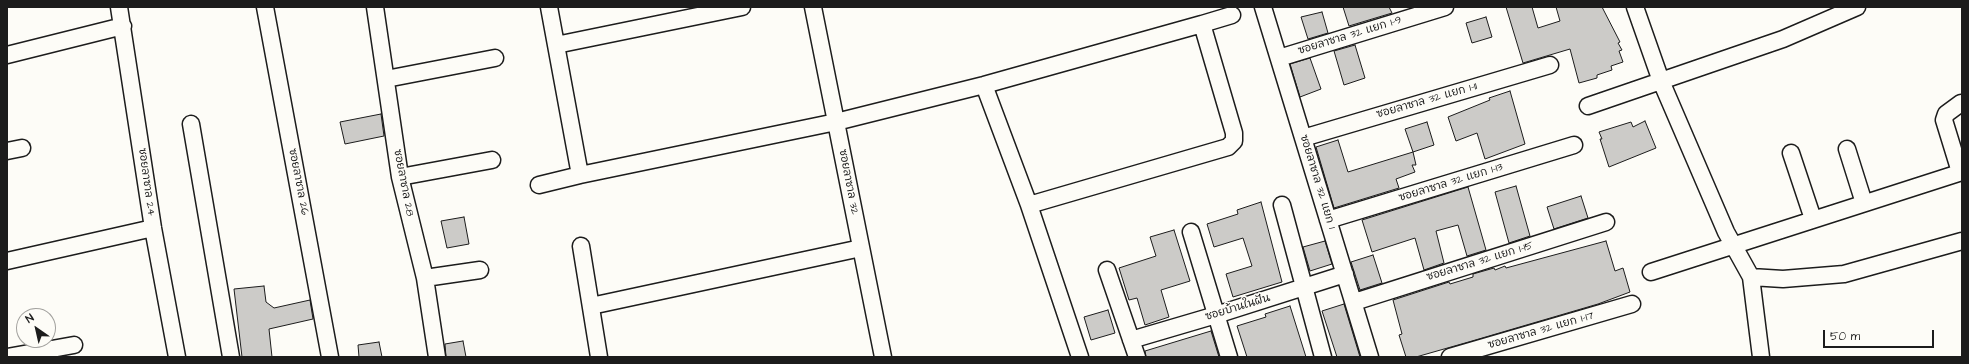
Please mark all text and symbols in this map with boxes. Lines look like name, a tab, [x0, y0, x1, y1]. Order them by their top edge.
street label: ซอยลาซาล 32 แยก 1-9	[1297, 14, 1403, 58]
street label: ซอยลาซาล 32 แยก 1-11	[1375, 80, 1479, 122]
street label: ซอยลาซาล 32 แยก 1	[1296, 133, 1338, 231]
street label: ซอยลาซาล 24	[135, 147, 157, 217]
street label: ซอยลาซาล 26	[285, 148, 311, 216]
street label: ซอยลาซาล 28	[390, 148, 416, 218]
street label: ซอยลาซาล 32	[835, 148, 861, 216]
street label: ซอยลาซาล 32 แยก 1-13	[1397, 161, 1505, 205]
street label: ซอยลาซาล 32 แยก 1-15	[1425, 240, 1535, 284]
street label: ซอยบ้านในฝัน	[1204, 292, 1272, 324]
north arrow	[16, 308, 56, 348]
text: N	[23, 310, 37, 327]
street label: ซอยลาซาล 32 แยก 1-17	[1487, 310, 1595, 352]
scale bar	[1825, 322, 1936, 348]
text: 50 m	[1830, 328, 1860, 345]

